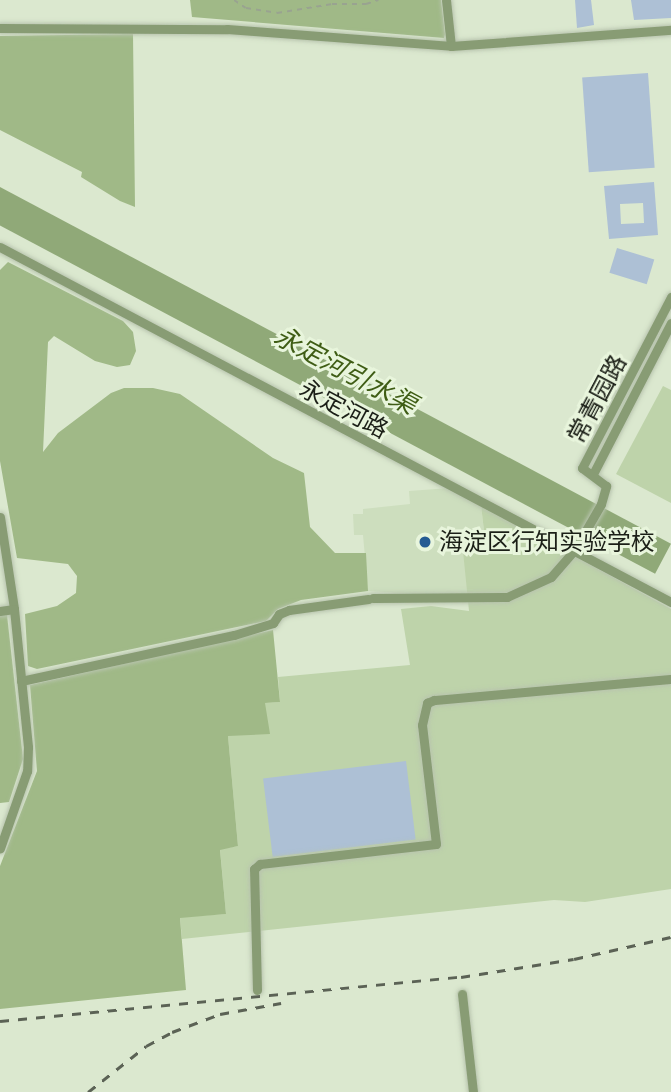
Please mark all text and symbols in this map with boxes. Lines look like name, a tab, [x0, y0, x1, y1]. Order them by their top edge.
water label: 永定河引水渠	[269, 321, 421, 421]
street label: 常青园路	[562, 350, 632, 448]
street label: 永定河路	[295, 374, 393, 444]
place label: 海淀区行知实验学校	[439, 528, 655, 556]
marker: 海淀区行知实验学校	[417, 534, 433, 550]

